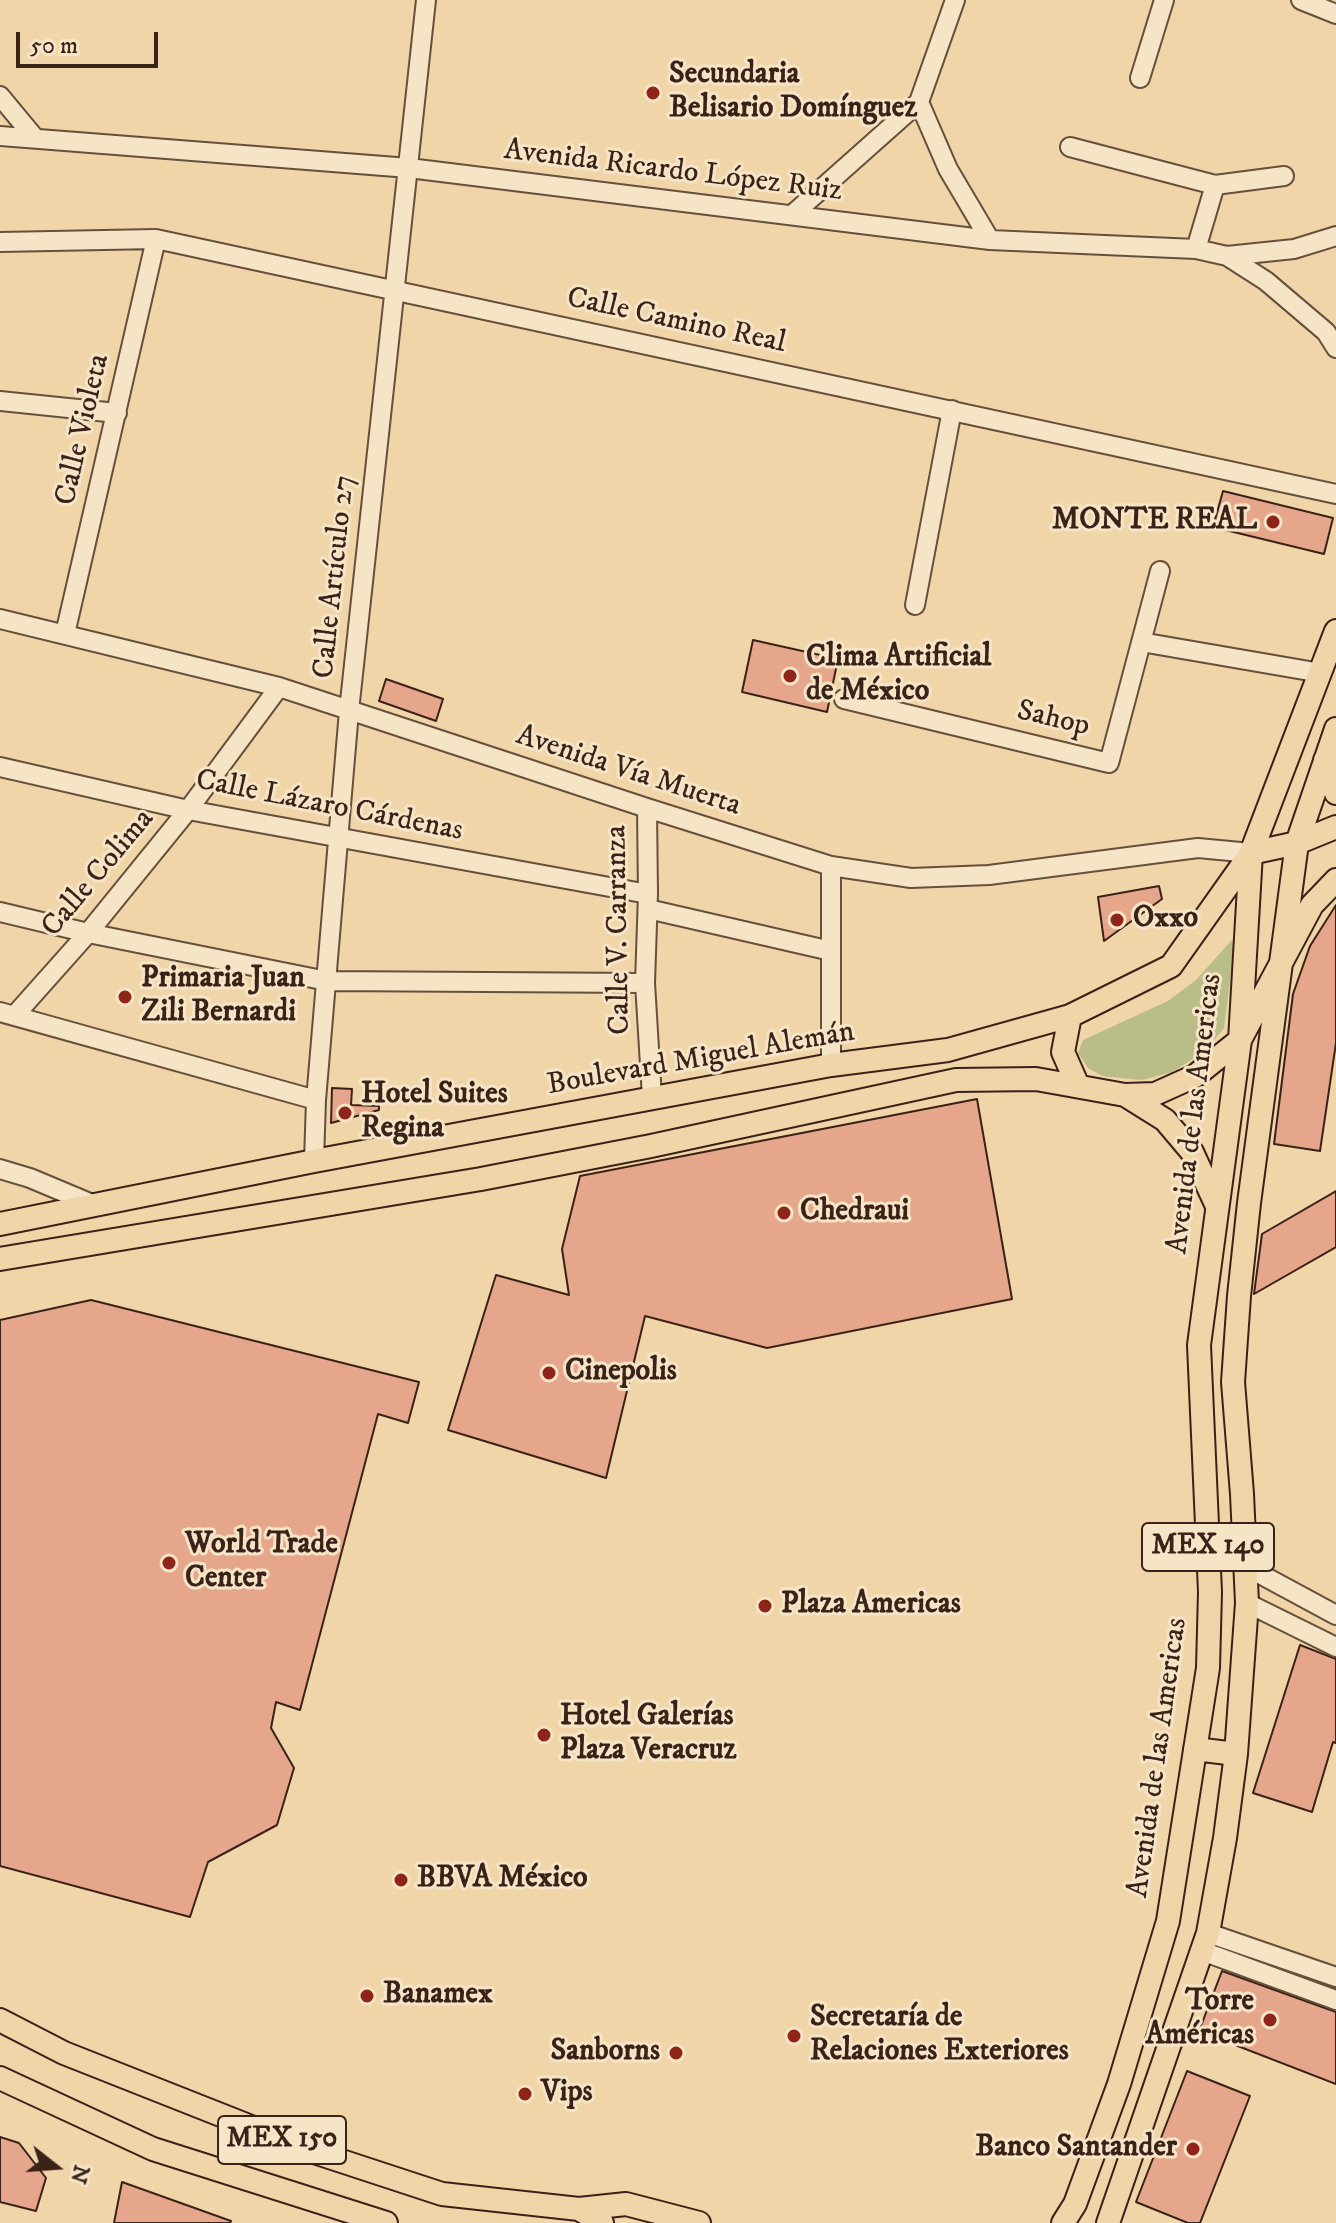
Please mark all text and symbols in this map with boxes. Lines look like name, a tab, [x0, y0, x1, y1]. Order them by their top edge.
scale bar	[20, 16, 162, 66]
text: 50 m	[30, 31, 78, 61]
place label: Secundaria Belisario Domínguez	[669, 58, 917, 128]
marker: Secundaria Belisario Domínguez	[644, 84, 662, 102]
street label: Avenida Ricardo López Ruiz	[502, 133, 844, 211]
street label: Calle Camino Real	[563, 281, 789, 363]
street label: Calle Violeta	[49, 351, 119, 509]
street label: Calle Artículo 27	[307, 474, 365, 680]
place label: MONTE REAL	[1052, 504, 1257, 540]
marker: MONTE REAL	[1264, 513, 1282, 531]
place label: Clima Artificial de México	[806, 641, 991, 712]
marker: Clima Artificial de México	[781, 667, 799, 685]
street label: Sahop	[1013, 694, 1093, 746]
street label: Avenida Vía Muerta	[511, 719, 745, 825]
street label: Calle Lázaro Cárdenas	[192, 763, 466, 851]
street label: Calle Colima	[35, 803, 163, 945]
street label: Calle V. Carranza	[600, 825, 640, 1035]
place label: Oxxo	[1133, 902, 1198, 938]
marker: Oxxo	[1108, 911, 1126, 929]
place label: Primaria Juan Zili Bernardi	[141, 962, 305, 1032]
street label: Avenida de las Americas	[1161, 972, 1231, 1256]
marker: Primaria Juan Zili Bernardi	[116, 988, 134, 1006]
street label: Boulevard Miguel Alemán	[545, 1015, 857, 1105]
place label: Hotel Suites Regina	[361, 1078, 508, 1148]
marker: Hotel Suites Regina	[336, 1104, 354, 1122]
place label: Chedraui	[800, 1195, 909, 1231]
marker: Chedraui	[775, 1204, 793, 1222]
place label: Cinepolis	[565, 1355, 677, 1391]
marker: Cinepolis	[540, 1364, 558, 1382]
road number: MEX 140	[1142, 1523, 1274, 1571]
place label: World Trade Center	[185, 1528, 338, 1598]
marker: World Trade Center	[160, 1554, 178, 1572]
place label: Plaza Americas	[781, 1588, 961, 1624]
marker: Plaza Americas	[756, 1597, 774, 1615]
street label: Avenida de las Americas	[1122, 1616, 1196, 1900]
place label: Hotel Galerías Plaza Veracruz	[560, 1700, 737, 1770]
marker: Hotel Galerías Plaza Veracruz	[535, 1726, 553, 1744]
place label: BBVA México	[417, 1862, 588, 1898]
marker: BBVA México	[392, 1871, 410, 1889]
place label: Banamex	[383, 1978, 493, 2014]
place label: Torre Américas	[1145, 1985, 1254, 2056]
marker: Banamex	[358, 1987, 376, 2005]
place label: Secretaría de Relaciones Exteriores	[810, 2001, 1069, 2072]
marker: Torre Américas	[1261, 2011, 1279, 2029]
marker: Secretaría de Relaciones Exteriores	[785, 2027, 803, 2045]
place label: Sanborns	[550, 2035, 660, 2071]
marker: Sanborns	[667, 2044, 685, 2062]
place label: Vips	[541, 2076, 593, 2112]
marker: Vips	[516, 2085, 534, 2103]
road number: MEX 150	[218, 2116, 346, 2164]
north arrow	[16, 2127, 96, 2207]
place label: Banco Santander	[975, 2131, 1177, 2167]
marker: Banco Santander	[1184, 2140, 1202, 2158]
text: N	[64, 2162, 95, 2187]

